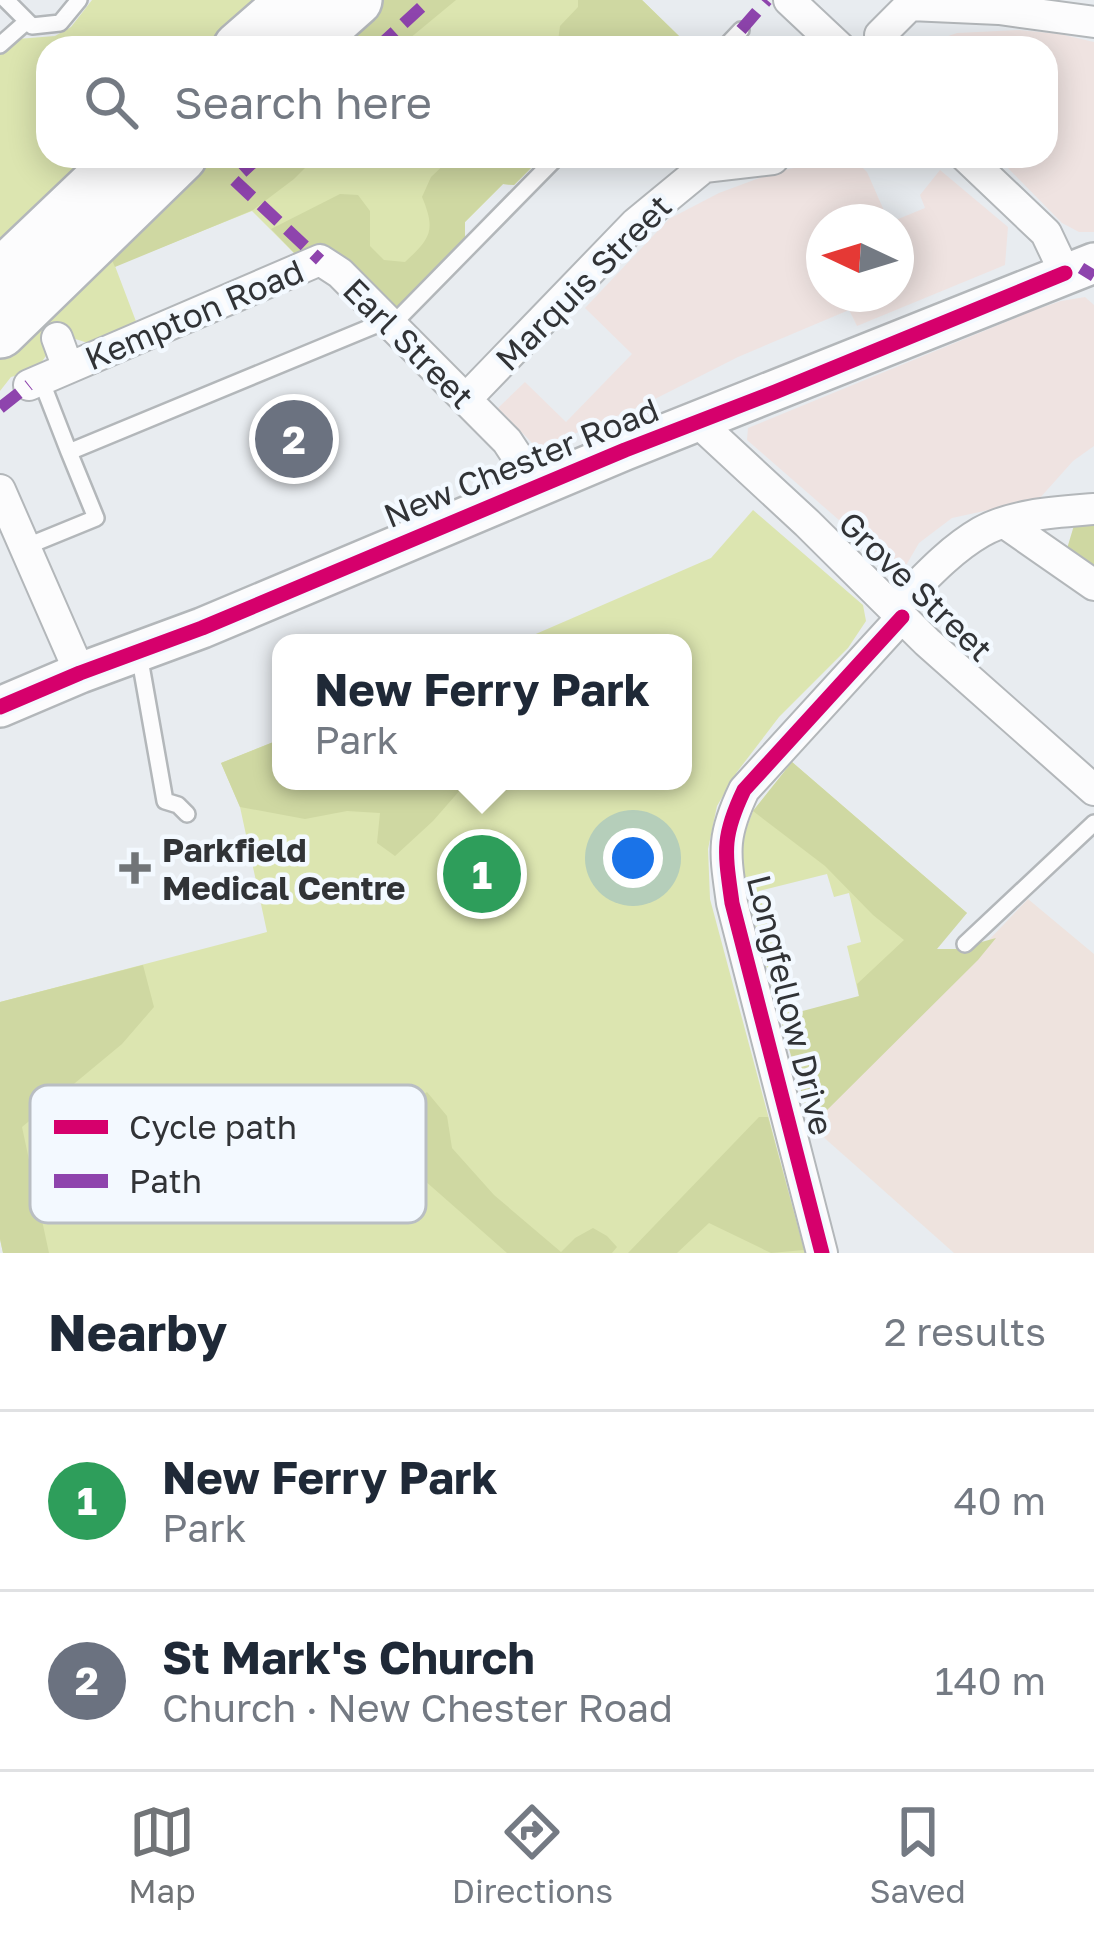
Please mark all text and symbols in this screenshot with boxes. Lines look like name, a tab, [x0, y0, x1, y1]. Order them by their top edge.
search box	[36, 36, 1058, 168]
icon: search	[78, 69, 144, 135]
text: Search here	[174, 75, 432, 129]
street label: Marquis Street	[487, 186, 679, 378]
north arrow	[806, 204, 914, 312]
street label: Kempton Road	[79, 250, 309, 378]
street label: Earl Street	[336, 270, 482, 416]
street label: New Chester Road	[378, 389, 664, 535]
pin: 2	[255, 394, 333, 484]
street label: Grove Street	[831, 503, 1001, 669]
popup	[272, 634, 692, 790]
text: New Ferry Park	[314, 662, 650, 716]
text: Park	[314, 716, 399, 763]
your location	[603, 828, 663, 888]
pin: 1	[443, 829, 521, 919]
place label: Parkfield Medical Centre	[162, 830, 406, 907]
marker: Parkfield Medical Centre	[119, 852, 151, 884]
street label: Longfellow Drive	[740, 871, 842, 1139]
legend	[30, 1085, 426, 1223]
text: Cycle path	[129, 1107, 297, 1146]
text: Path	[129, 1161, 202, 1200]
text: Nearby	[48, 1301, 227, 1362]
text: 2 results	[884, 1308, 1046, 1355]
text: New Ferry Park	[162, 1450, 498, 1504]
text: 1	[77, 1477, 97, 1524]
text: 40 m	[954, 1477, 1046, 1524]
text: Park	[162, 1504, 246, 1551]
text: St Mark's Church	[162, 1630, 535, 1684]
text: 2	[75, 1657, 99, 1704]
text: 140 m	[935, 1657, 1046, 1704]
text: Church · New Chester Road	[162, 1684, 673, 1731]
tab: Map	[128, 1799, 196, 1910]
tab: Directions	[452, 1799, 613, 1910]
tab: Saved	[869, 1799, 966, 1910]

